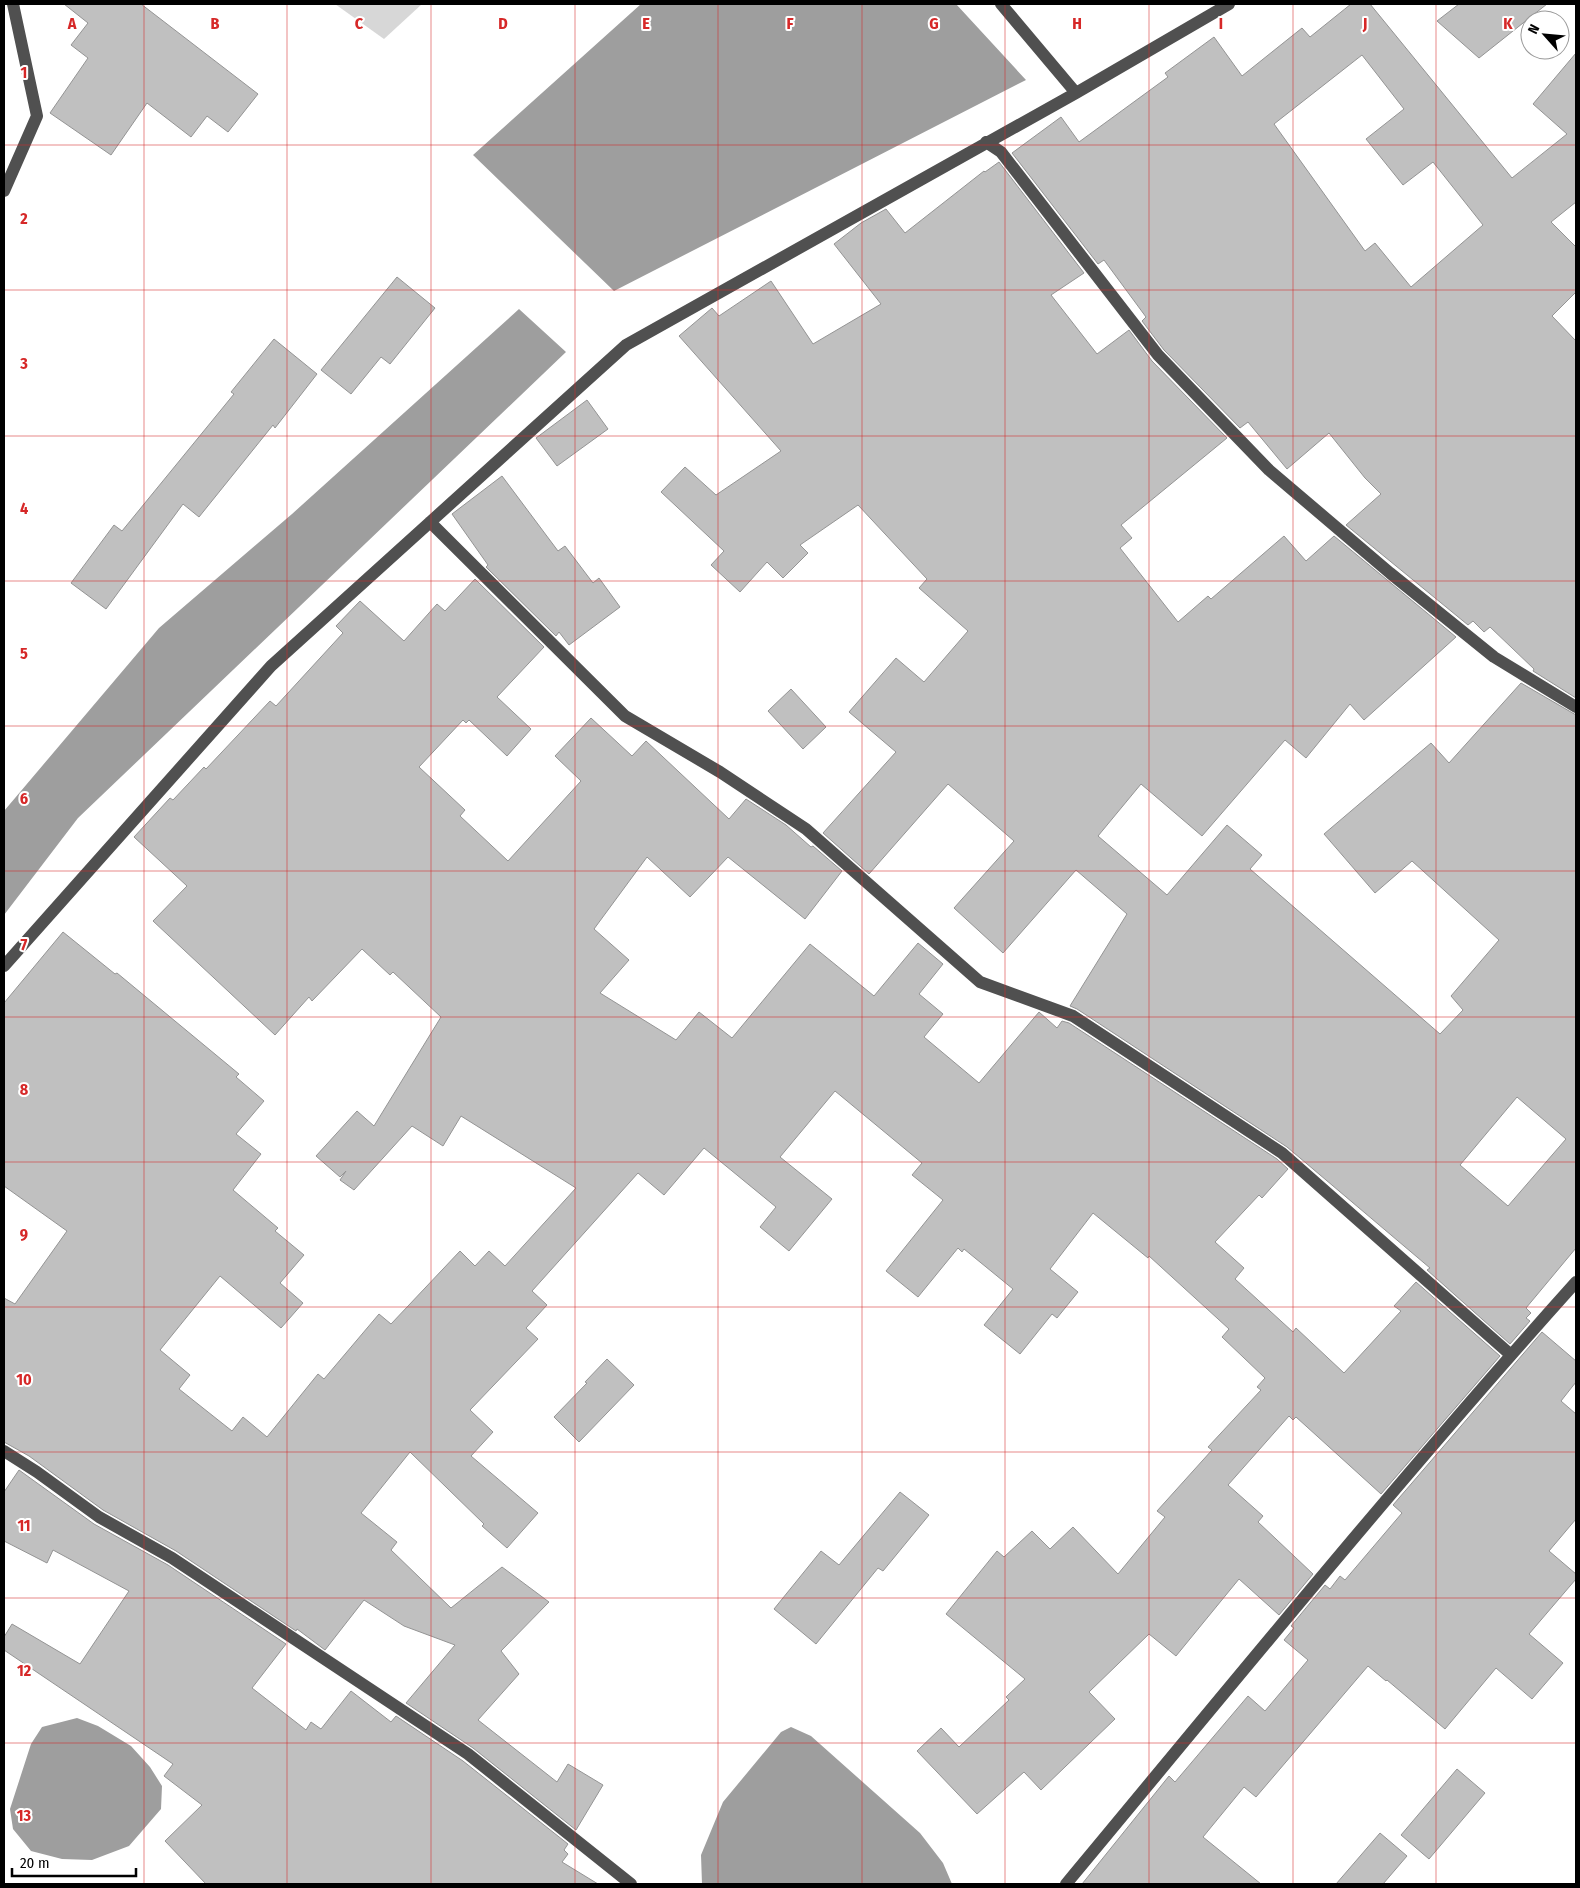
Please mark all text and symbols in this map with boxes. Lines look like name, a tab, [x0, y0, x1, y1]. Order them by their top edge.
north arrow	[1520, 10, 1570, 60]
text: A	[67, 14, 77, 33]
text: B	[211, 14, 220, 33]
text: C	[355, 14, 364, 33]
text: D	[498, 14, 508, 33]
text: E	[642, 14, 650, 33]
text: F	[786, 14, 794, 33]
text: G	[929, 14, 939, 33]
text: H	[1072, 14, 1082, 33]
text: I	[1219, 14, 1223, 33]
text: J	[1362, 14, 1367, 33]
text: K	[1503, 14, 1513, 33]
text: N	[1524, 22, 1543, 37]
text: 1	[21, 63, 27, 82]
text: 2	[19, 209, 28, 228]
text: 3	[19, 354, 28, 373]
text: 4	[20, 499, 28, 518]
text: 5	[20, 644, 28, 663]
text: 6	[20, 789, 28, 808]
text: 7	[21, 935, 28, 954]
text: 8	[20, 1080, 29, 1099]
text: 9	[20, 1225, 28, 1244]
text: 10	[16, 1370, 32, 1389]
text: 11	[17, 1516, 31, 1535]
text: 12	[17, 1661, 32, 1680]
text: 13	[17, 1806, 32, 1825]
scale bar	[12, 1846, 136, 1878]
text: 20 m	[20, 1854, 50, 1872]

